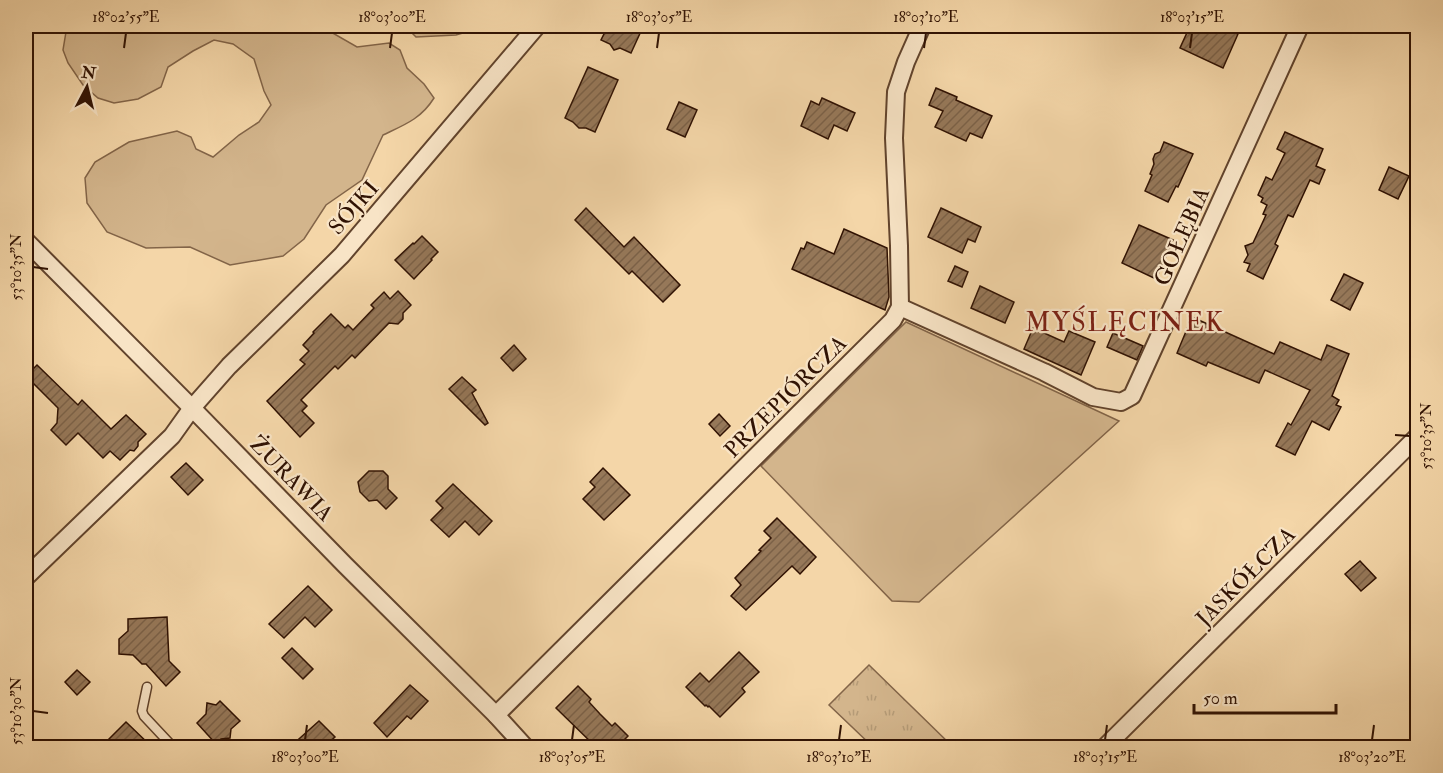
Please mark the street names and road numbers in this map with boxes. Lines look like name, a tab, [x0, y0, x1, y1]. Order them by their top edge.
street label: SÓJKI	[322, 174, 385, 241]
street label: GOŁĘBIA	[1148, 183, 1216, 290]
street label: PRZEPIÓRCZA	[718, 329, 853, 464]
street label: ŻURAWIA	[244, 429, 340, 527]
street label: JASKÓŁCZA	[1188, 520, 1302, 633]

